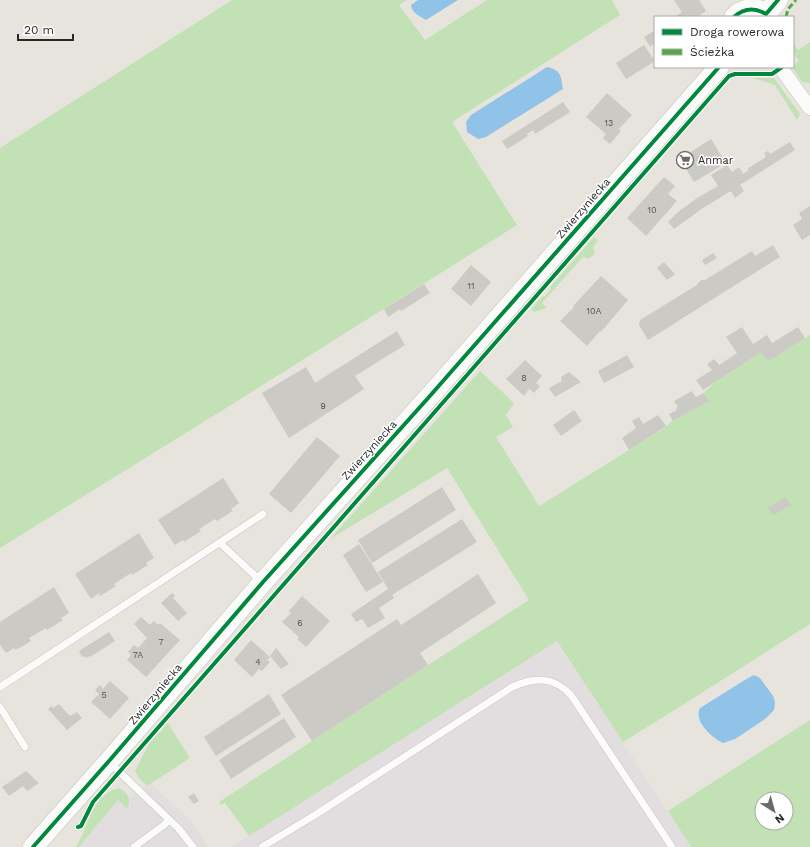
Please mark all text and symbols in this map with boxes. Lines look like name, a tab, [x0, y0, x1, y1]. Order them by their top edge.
scale bar	[18, 16, 73, 42]
legend	[654, 16, 794, 68]
text: 20 m	[24, 23, 54, 37]
text: Droga rowerowa	[690, 25, 785, 39]
text: Ścieżka	[690, 45, 735, 59]
house number: 13	[605, 118, 613, 128]
supermarket icon: Anmar	[675, 150, 695, 170]
place label: Anmar	[698, 154, 734, 167]
street label: Zwierzyniecka	[554, 175, 613, 241]
house number: 10	[647, 205, 657, 215]
house number: 11	[467, 281, 475, 291]
house number: 10A	[586, 306, 602, 316]
house number: 8	[521, 373, 527, 383]
house number: 9	[320, 401, 326, 411]
street label: Zwierzyniecka	[339, 418, 400, 483]
house number: 6	[297, 618, 303, 628]
house number: 7	[158, 637, 164, 647]
house number: 7A	[133, 650, 143, 660]
house number: 4	[255, 657, 261, 667]
street label: Zwierzyniecka	[126, 661, 185, 728]
house number: 5	[101, 690, 107, 700]
north arrow	[754, 791, 794, 831]
text: N	[773, 811, 787, 826]

